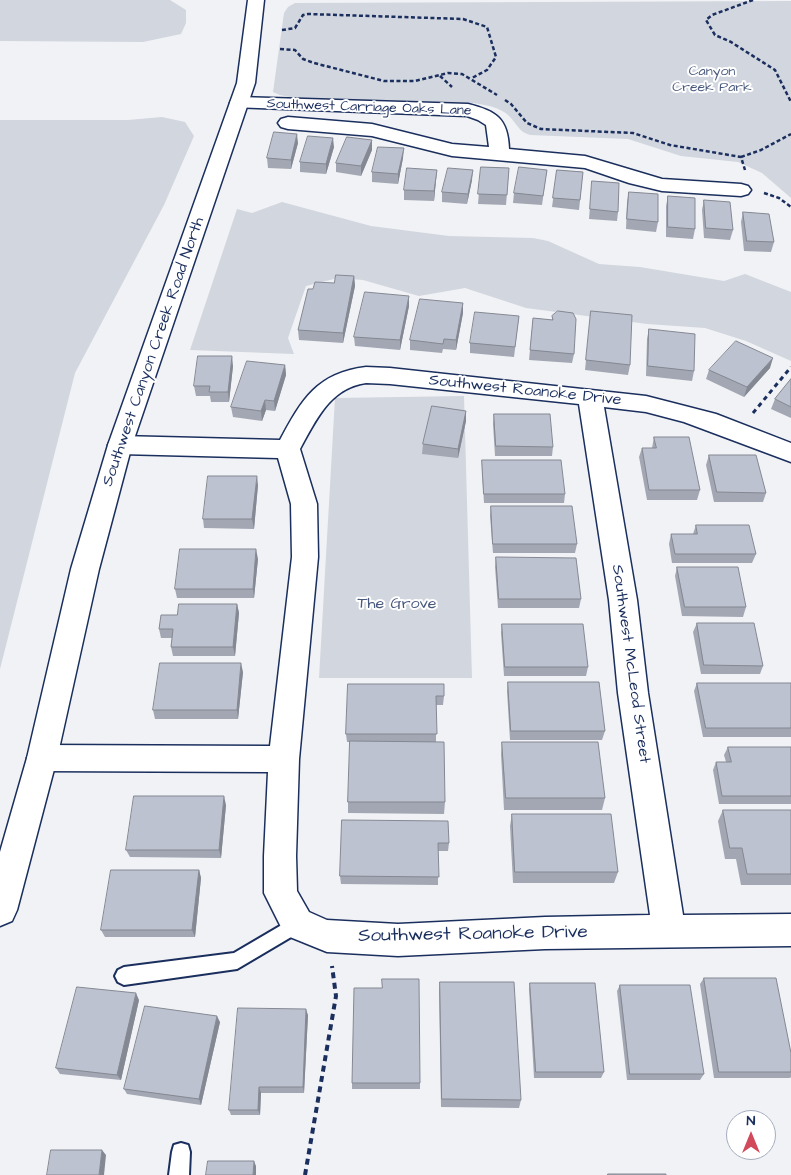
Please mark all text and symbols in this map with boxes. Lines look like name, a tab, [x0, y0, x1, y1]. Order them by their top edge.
park label: Canyon Creek Park	[672, 64, 752, 96]
street label: Southwest Carriage Oaks Lane	[266, 96, 472, 120]
street label: Southwest Canyon Creek Road North	[99, 215, 209, 489]
street label: Southwest Roanoke Drive	[428, 371, 622, 411]
street label: Southwest McLeod Street	[607, 563, 653, 765]
park label: The Grove	[358, 595, 436, 615]
street label: Southwest Roanoke Drive	[358, 922, 588, 948]
north arrow	[726, 1110, 776, 1160]
text: N	[747, 1111, 755, 1131]

